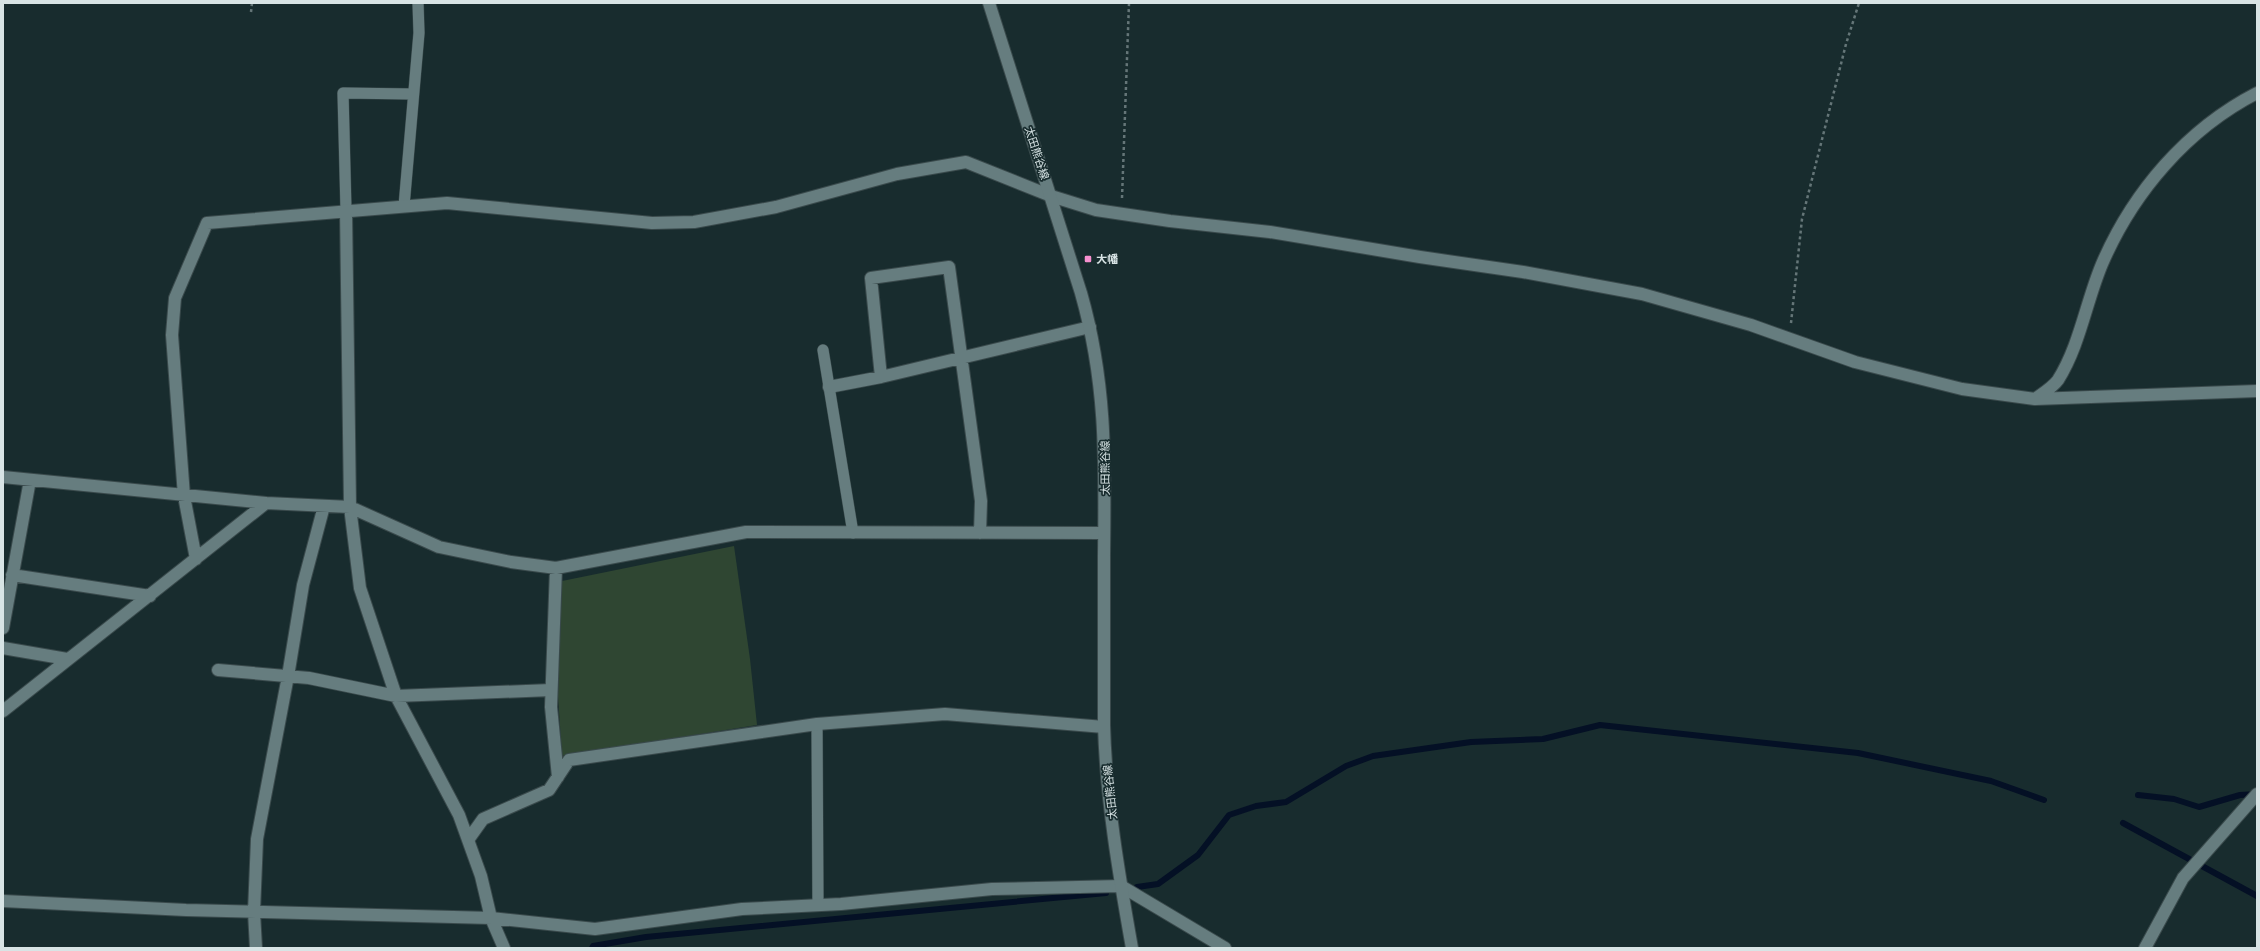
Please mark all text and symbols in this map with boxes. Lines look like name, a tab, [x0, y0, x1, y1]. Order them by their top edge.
street label: 太田熊谷線	[1023, 125, 1051, 181]
place label: 大幡	[1096, 253, 1118, 265]
marker: 大幡	[1083, 254, 1093, 264]
street label: 太田熊谷線	[1099, 441, 1111, 496]
street label: 太田熊谷線	[1101, 764, 1119, 820]

